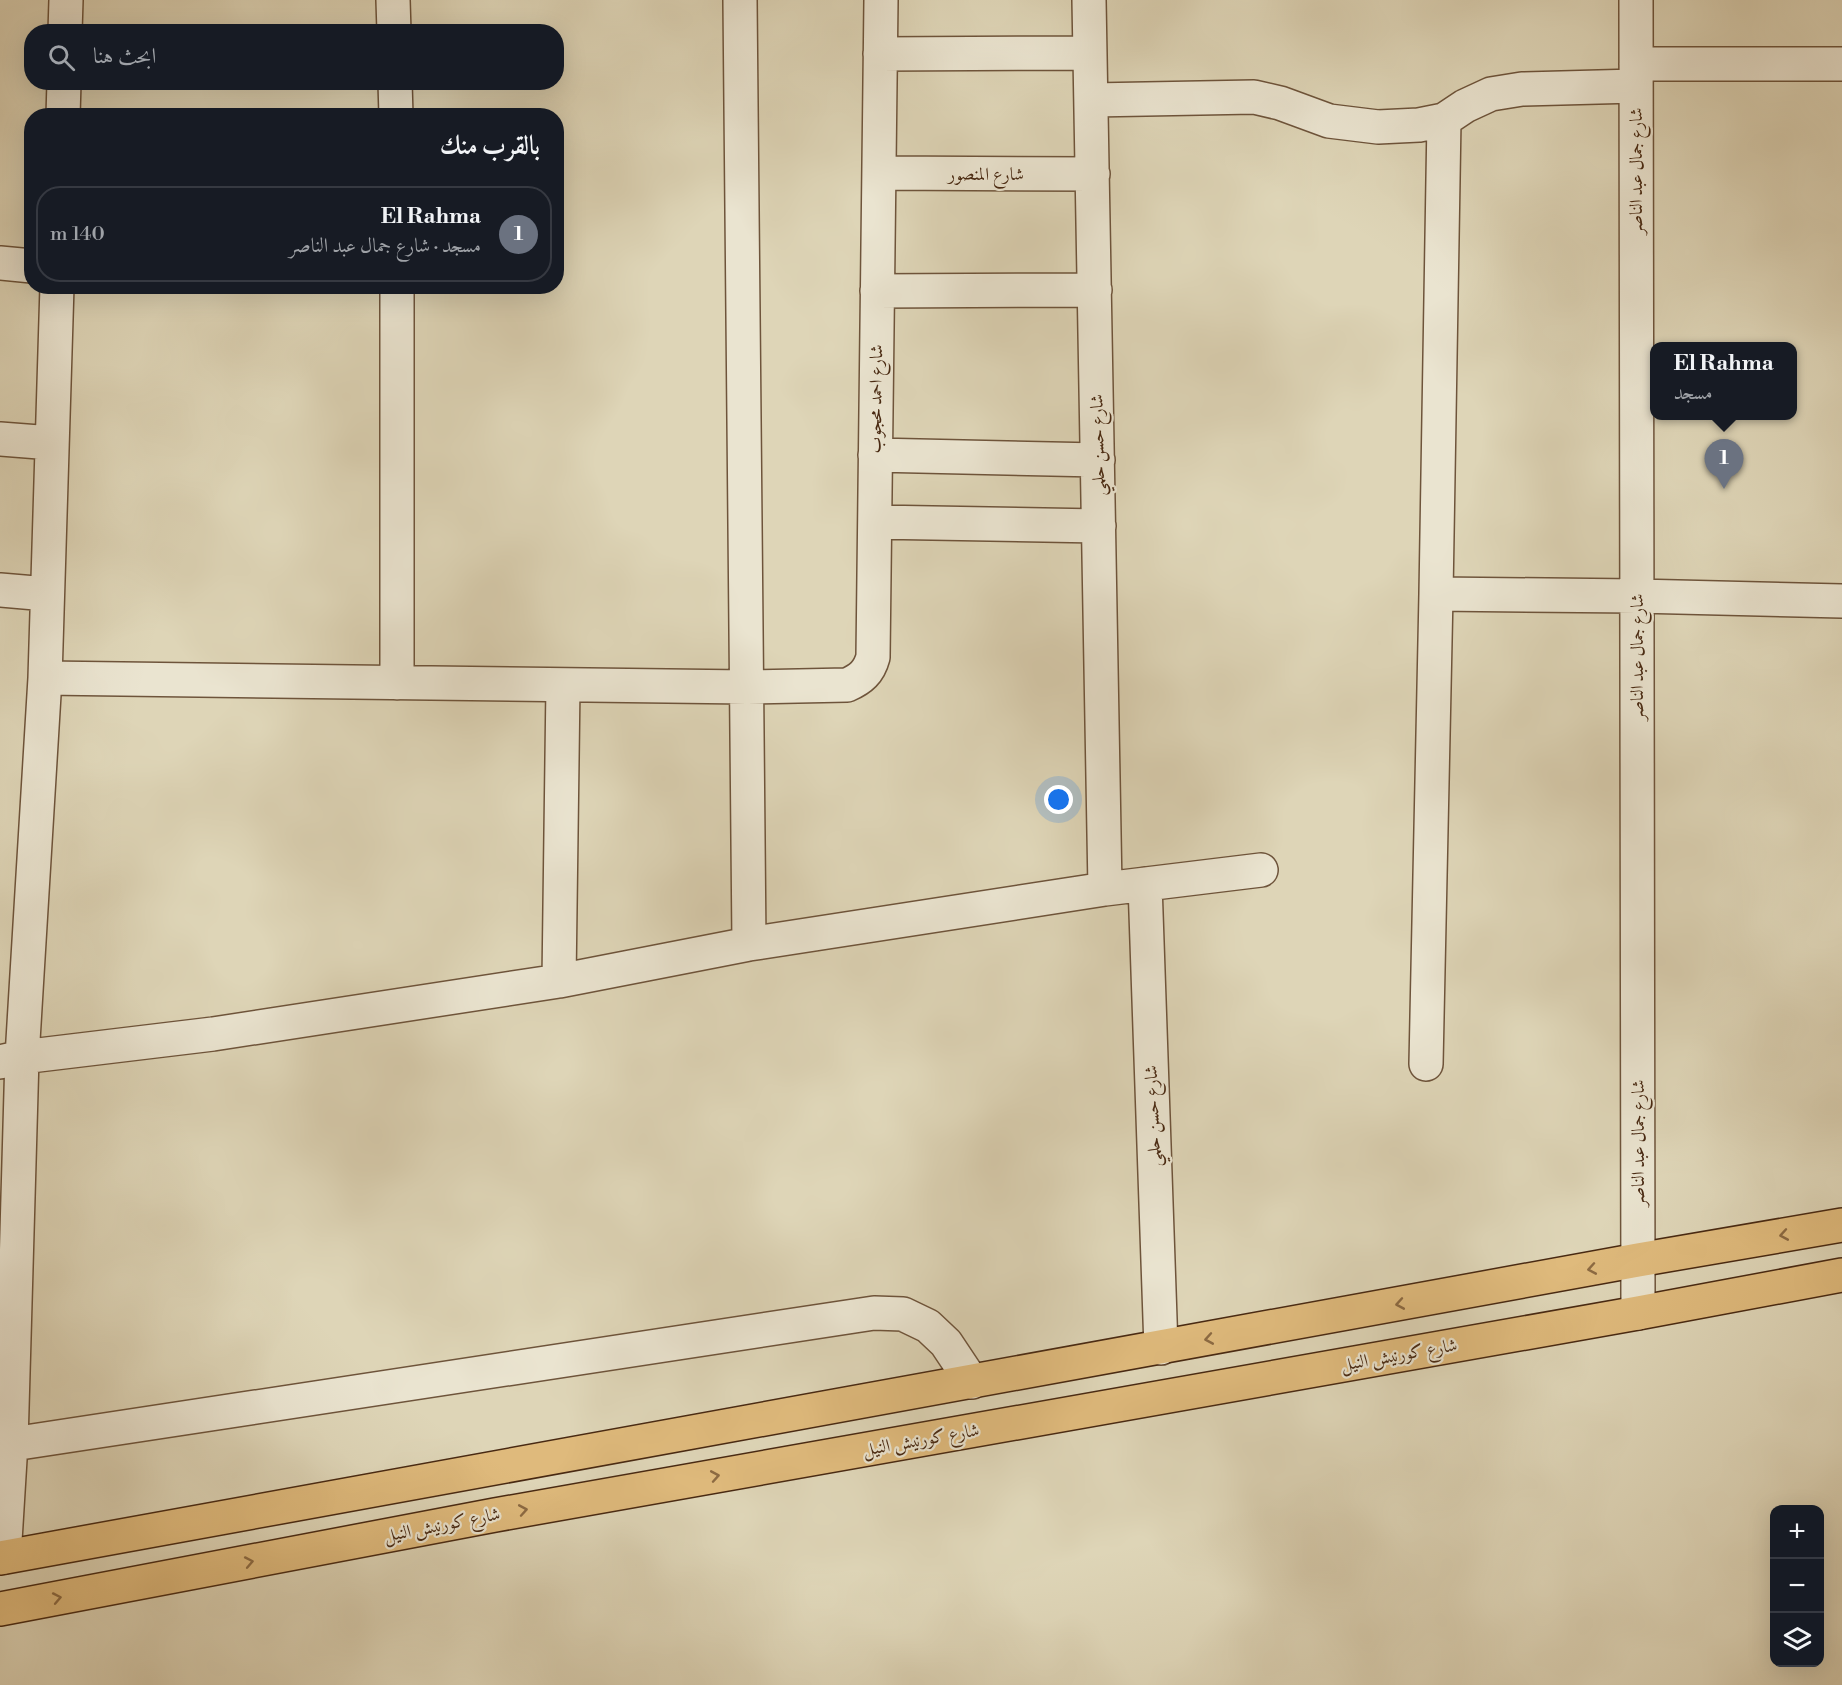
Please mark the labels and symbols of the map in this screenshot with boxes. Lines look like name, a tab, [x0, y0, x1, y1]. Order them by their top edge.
street label: شارع جمال عبد الناصر	[1625, 107, 1651, 237]
street label: شارع المنصور	[946, 163, 1024, 189]
street label: شارع احمد محجوب	[864, 344, 891, 454]
street label: شارع حسن حلمي	[1086, 394, 1115, 496]
pin: 1	[1704, 440, 1744, 489]
street label: شارع جمال عبد الناصر	[1626, 593, 1652, 723]
your location	[1044, 785, 1073, 814]
street label: شارع حسن حلمي	[1140, 1065, 1171, 1167]
street label: شارع جمال عبد الناصر	[1627, 1079, 1653, 1209]
one-way arrow	[1780, 1228, 1790, 1241]
one-way arrow	[1588, 1262, 1598, 1275]
one-way arrow	[1396, 1297, 1406, 1310]
one-way arrow	[1204, 1332, 1214, 1345]
street label: شارع كورنيش النيل	[1339, 1333, 1460, 1380]
street label: شارع كورنيش النيل	[861, 1418, 982, 1465]
one-way arrow	[710, 1470, 720, 1483]
street label: شارع كورنيش النيل	[382, 1502, 503, 1551]
one-way arrow	[518, 1504, 528, 1517]
one-way arrow	[244, 1556, 254, 1569]
one-way arrow	[52, 1592, 62, 1605]

